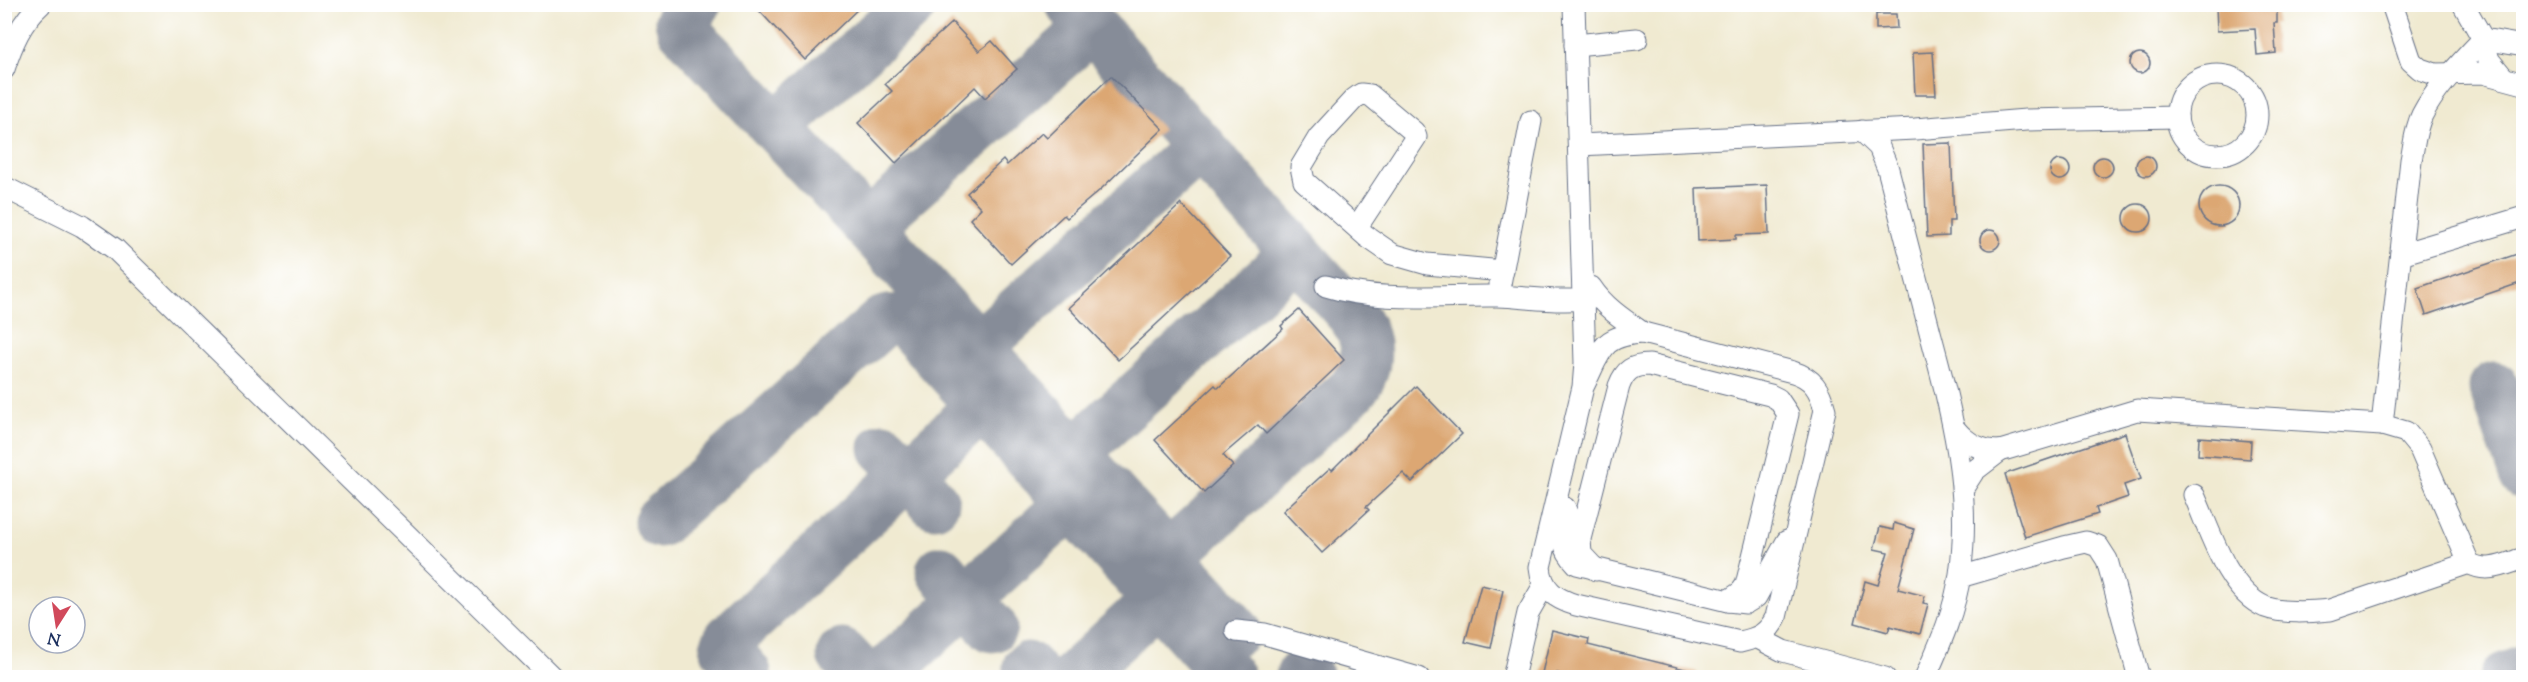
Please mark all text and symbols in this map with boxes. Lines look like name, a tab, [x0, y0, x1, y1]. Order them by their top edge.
north arrow	[27, 595, 87, 655]
text: N	[46, 625, 63, 650]

